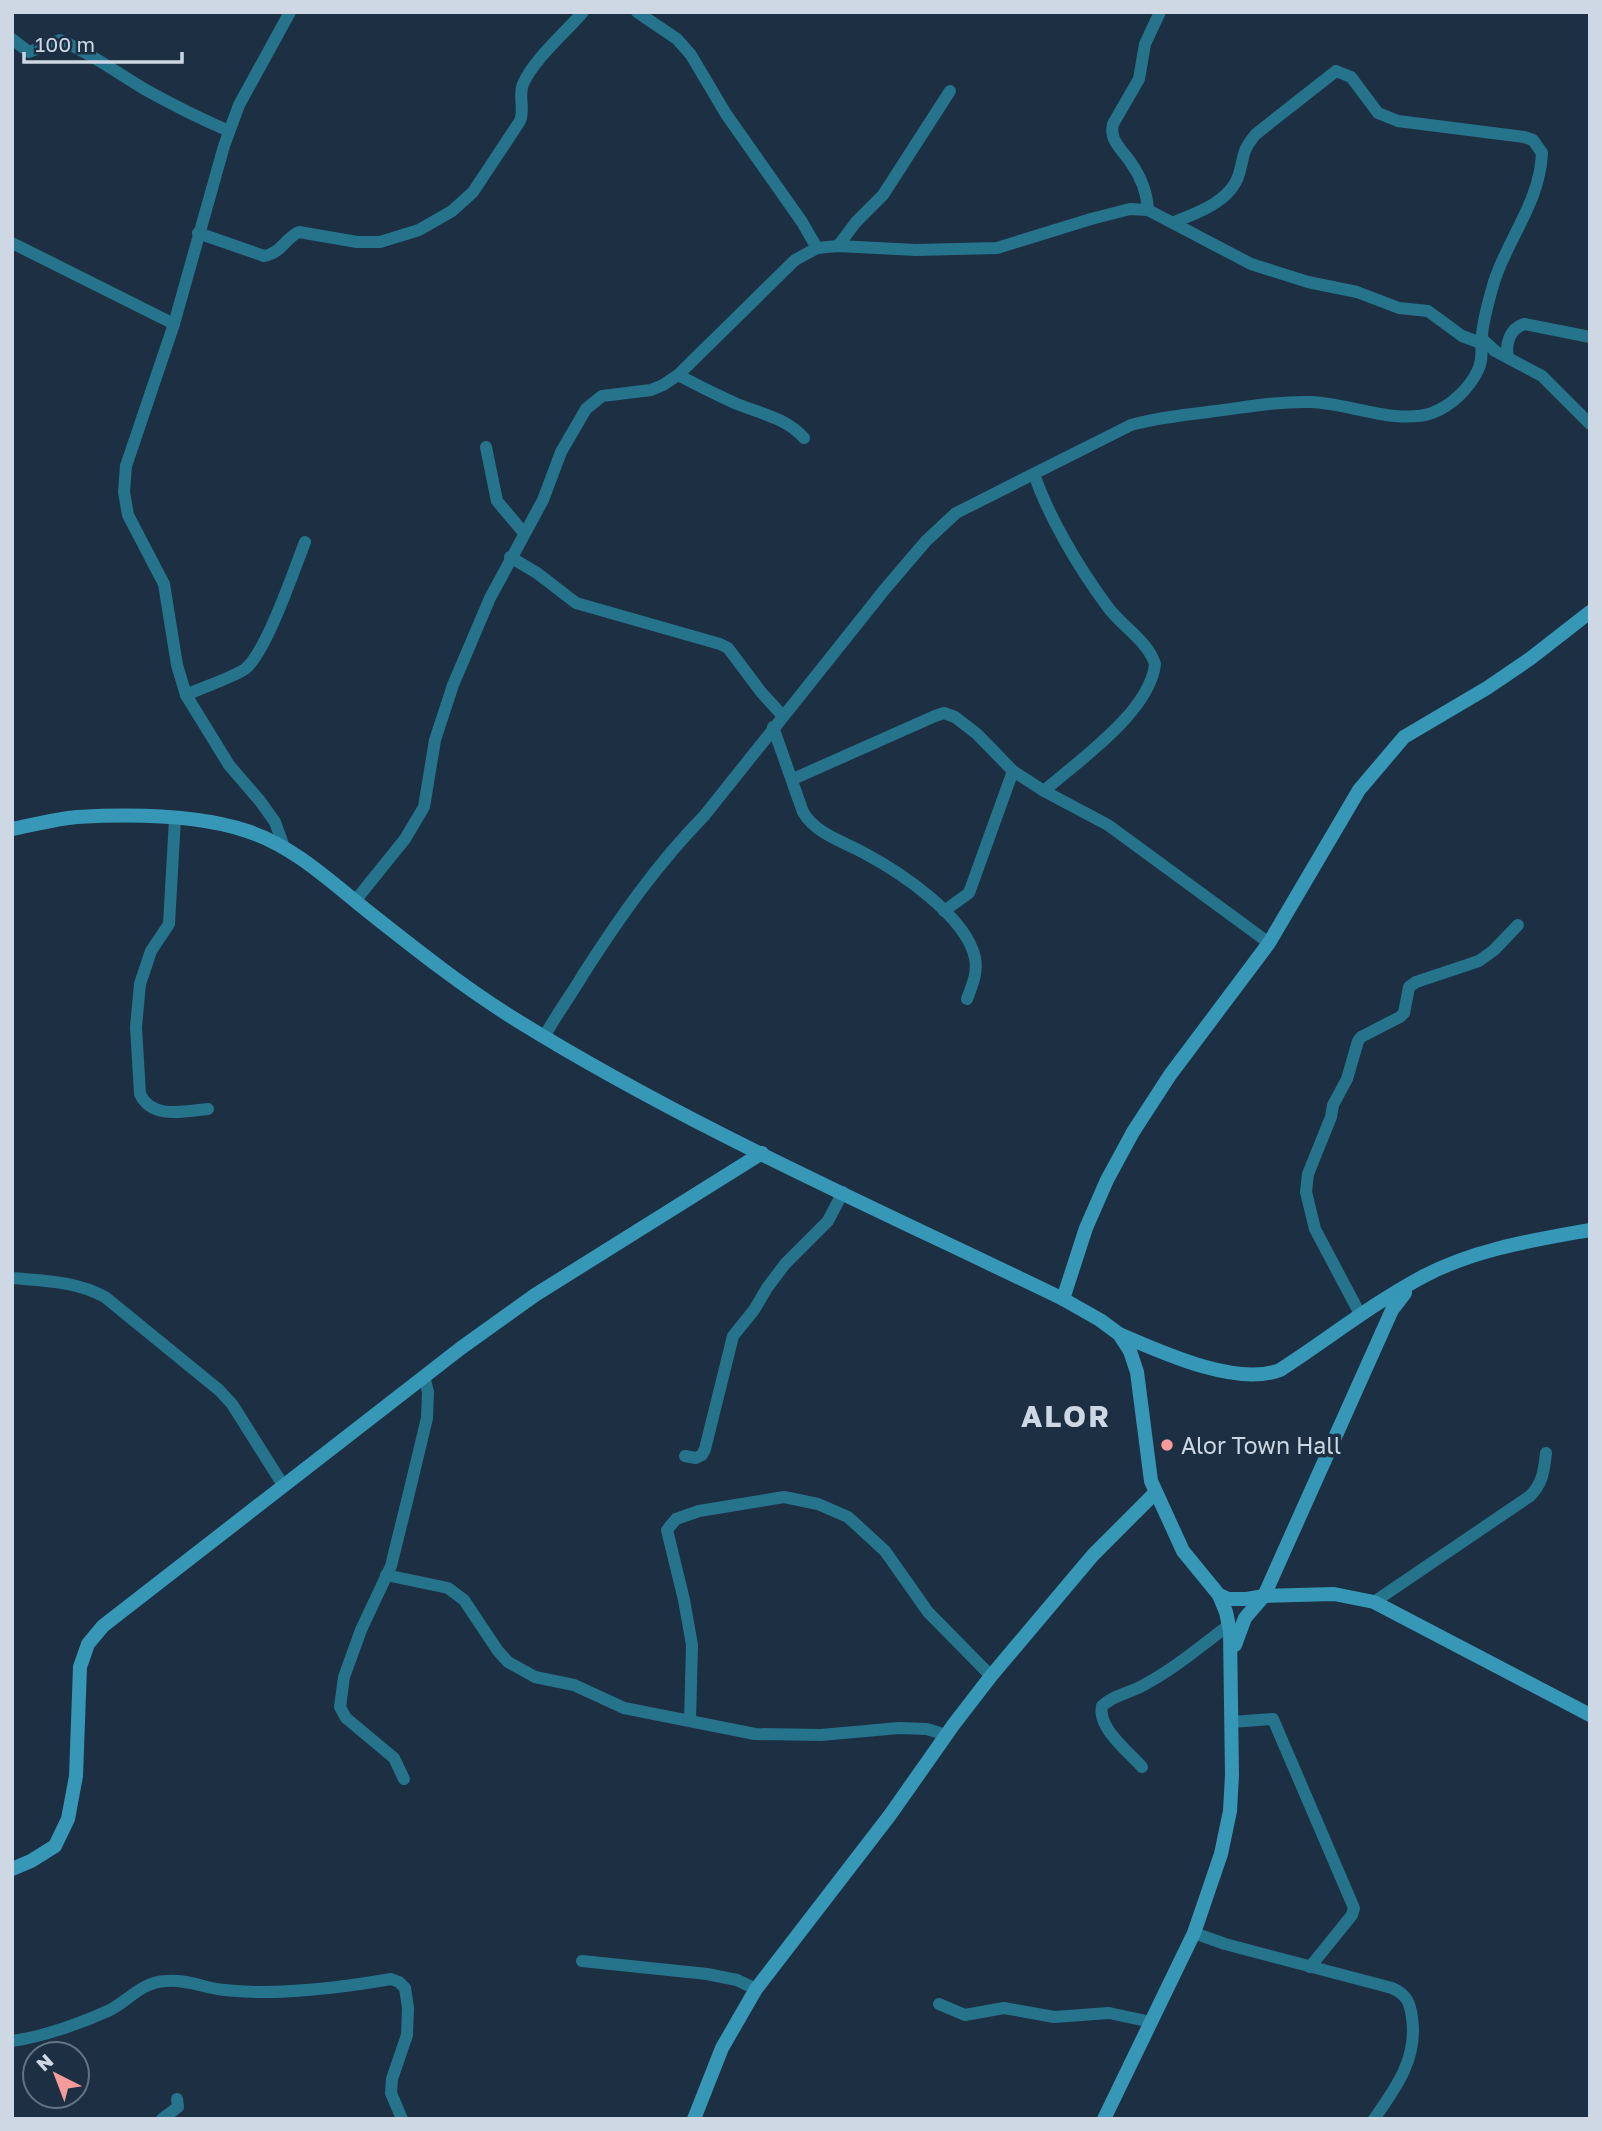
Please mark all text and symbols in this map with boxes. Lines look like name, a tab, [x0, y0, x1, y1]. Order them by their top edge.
scale bar	[24, 21, 182, 65]
text: 100 m	[35, 31, 95, 57]
district label: ALOR	[1021, 1398, 1111, 1434]
place label: Alor Town Hall	[1181, 1431, 1341, 1459]
marker: Alor Town Hall	[1159, 1437, 1175, 1453]
north arrow	[21, 2040, 91, 2110]
text: N	[31, 2049, 57, 2075]

